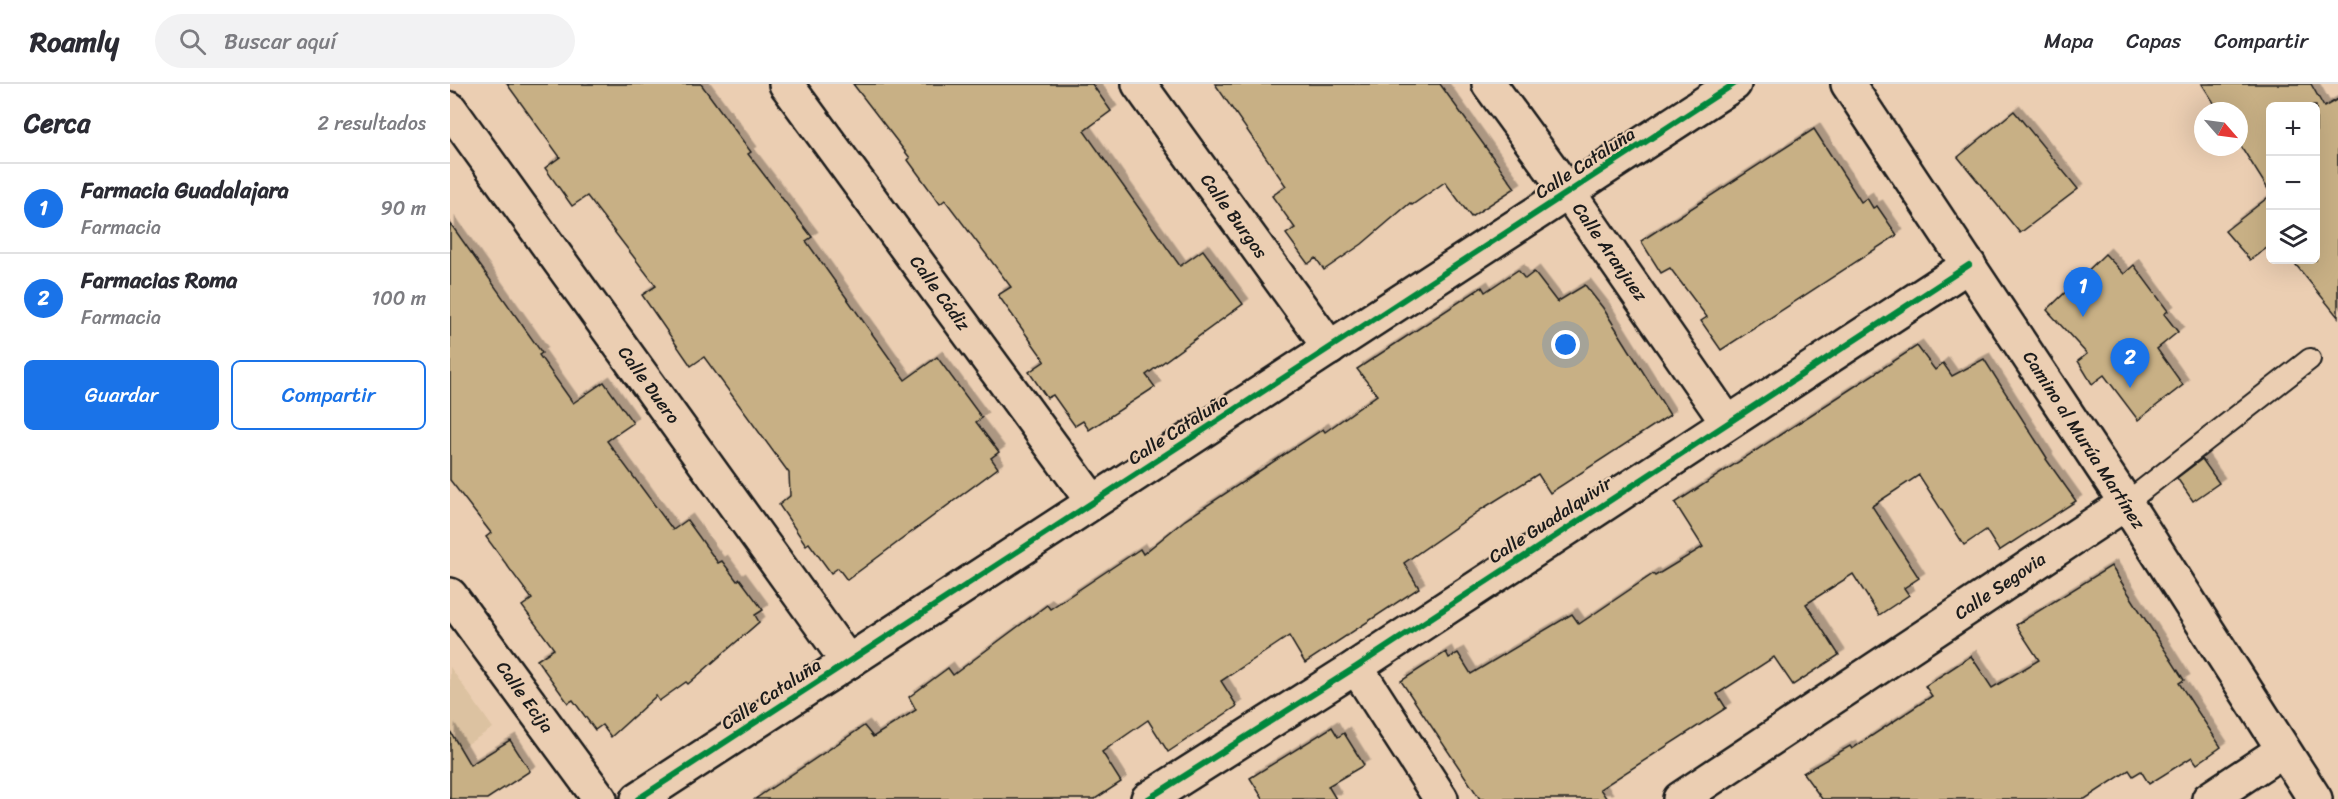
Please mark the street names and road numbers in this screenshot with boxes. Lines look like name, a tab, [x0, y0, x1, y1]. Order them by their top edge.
street label: Calle Cataluña	[1528, 118, 1642, 208]
street label: Calle Burgos	[1192, 166, 1277, 266]
street label: Calle Aranjuez	[1564, 195, 1657, 309]
street label: Calle Cádiz	[901, 248, 979, 338]
street label: Calle Duero	[609, 339, 689, 431]
street label: Camino al Murúa Martínez	[2014, 344, 2154, 536]
street label: Calle Cataluña	[1121, 384, 1235, 474]
street label: Calle Guadalquivir	[1482, 467, 1620, 572]
street label: Calle Segovia	[1948, 543, 2052, 629]
street label: Calle Cataluña	[714, 649, 828, 739]
street label: Calle Ecija	[488, 654, 562, 740]

